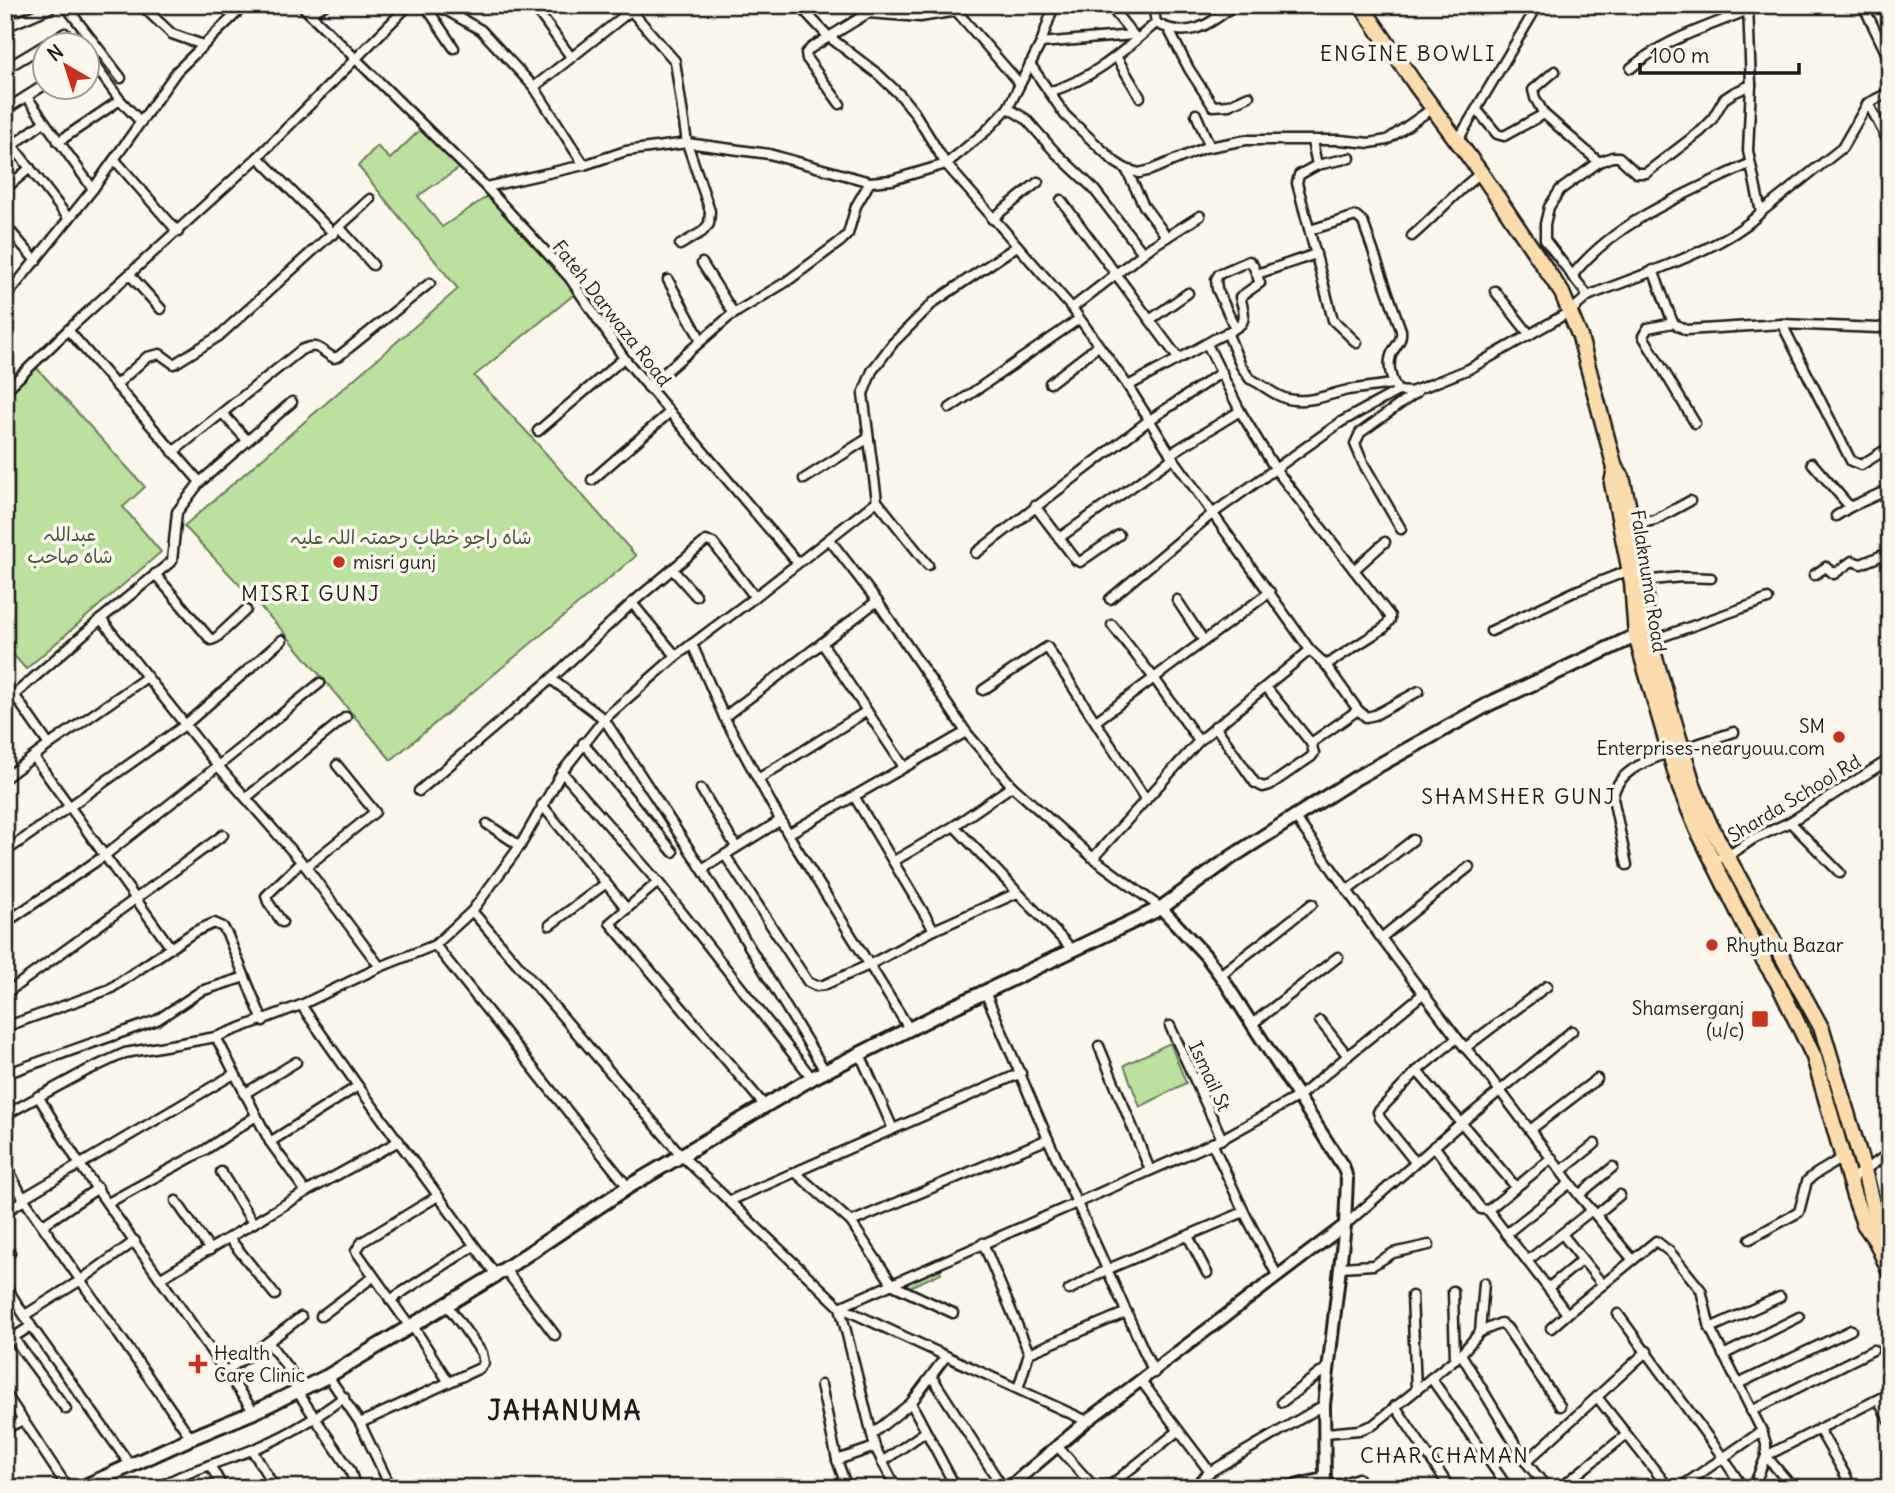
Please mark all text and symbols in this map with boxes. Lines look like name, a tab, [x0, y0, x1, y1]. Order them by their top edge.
north arrow	[32, 32, 102, 102]
scale bar	[1640, 32, 1799, 76]
text: N	[43, 39, 68, 66]
district label: ENGINE BOWLI	[1320, 40, 1496, 67]
text: 100 m	[1650, 42, 1709, 69]
street label: Fateh Darwaza Road	[547, 235, 677, 391]
street label: Falaknuma Road	[1626, 508, 1672, 654]
park label: عبداللہ شاہ صاحب	[27, 522, 113, 568]
park label: شاہ راجو خطاب رحمتہ اللہ علیہ	[290, 525, 532, 549]
place label: misri gunj	[353, 550, 436, 574]
marker: misri gunj	[331, 554, 347, 570]
district label: MISRI GUNJ	[241, 580, 381, 607]
place label: SM Enterprises-nearyouu.com	[1597, 714, 1825, 760]
marker: SM Enterprises-nearyouu.com	[1831, 729, 1847, 745]
street label: Sharda School Rd	[1723, 749, 1865, 847]
district label: SHAMSHER GUNJ	[1421, 783, 1617, 810]
place label: Rhythu Bazar	[1726, 933, 1844, 957]
marker: Rhythu Bazar	[1704, 937, 1720, 953]
place label: Shamserganj (u/c)	[1632, 996, 1744, 1042]
marker: Shamserganj (u/c)	[1750, 1009, 1770, 1029]
street label: Ismail St	[1183, 1037, 1237, 1115]
place label: Health Care Clinic	[214, 1341, 305, 1387]
marker: Health Care Clinic	[188, 1354, 208, 1374]
district label: JAHANUMA	[488, 1394, 643, 1427]
district label: CHAR CHAMAN	[1360, 1442, 1530, 1469]

